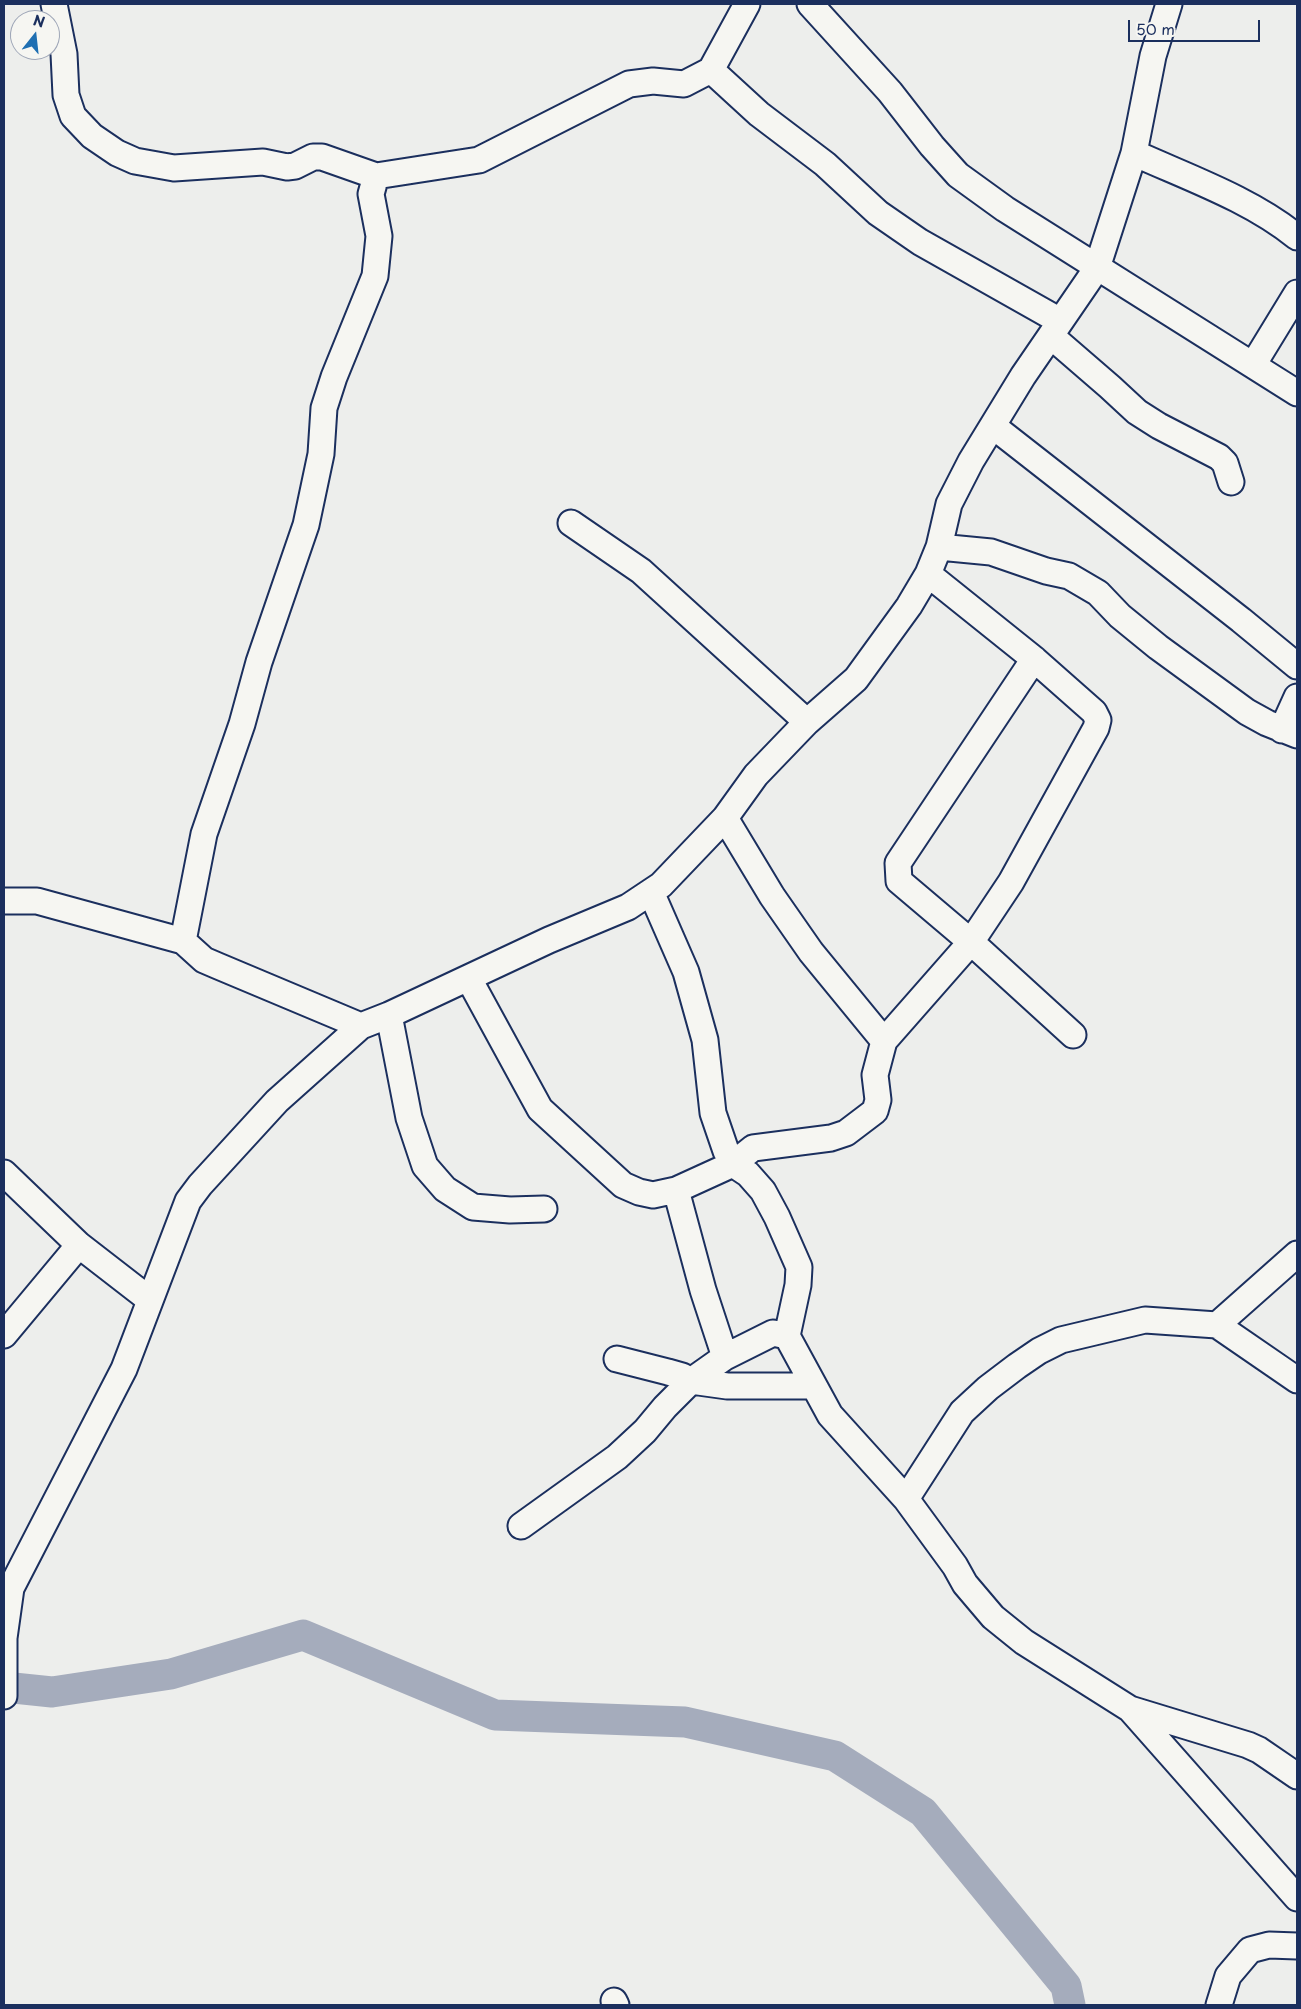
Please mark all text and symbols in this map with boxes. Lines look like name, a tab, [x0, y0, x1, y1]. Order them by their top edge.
text: N	[31, 9, 47, 33]
north arrow	[10, 10, 60, 60]
scale bar	[1131, 10, 1264, 42]
text: 50 m	[1136, 17, 1175, 40]

